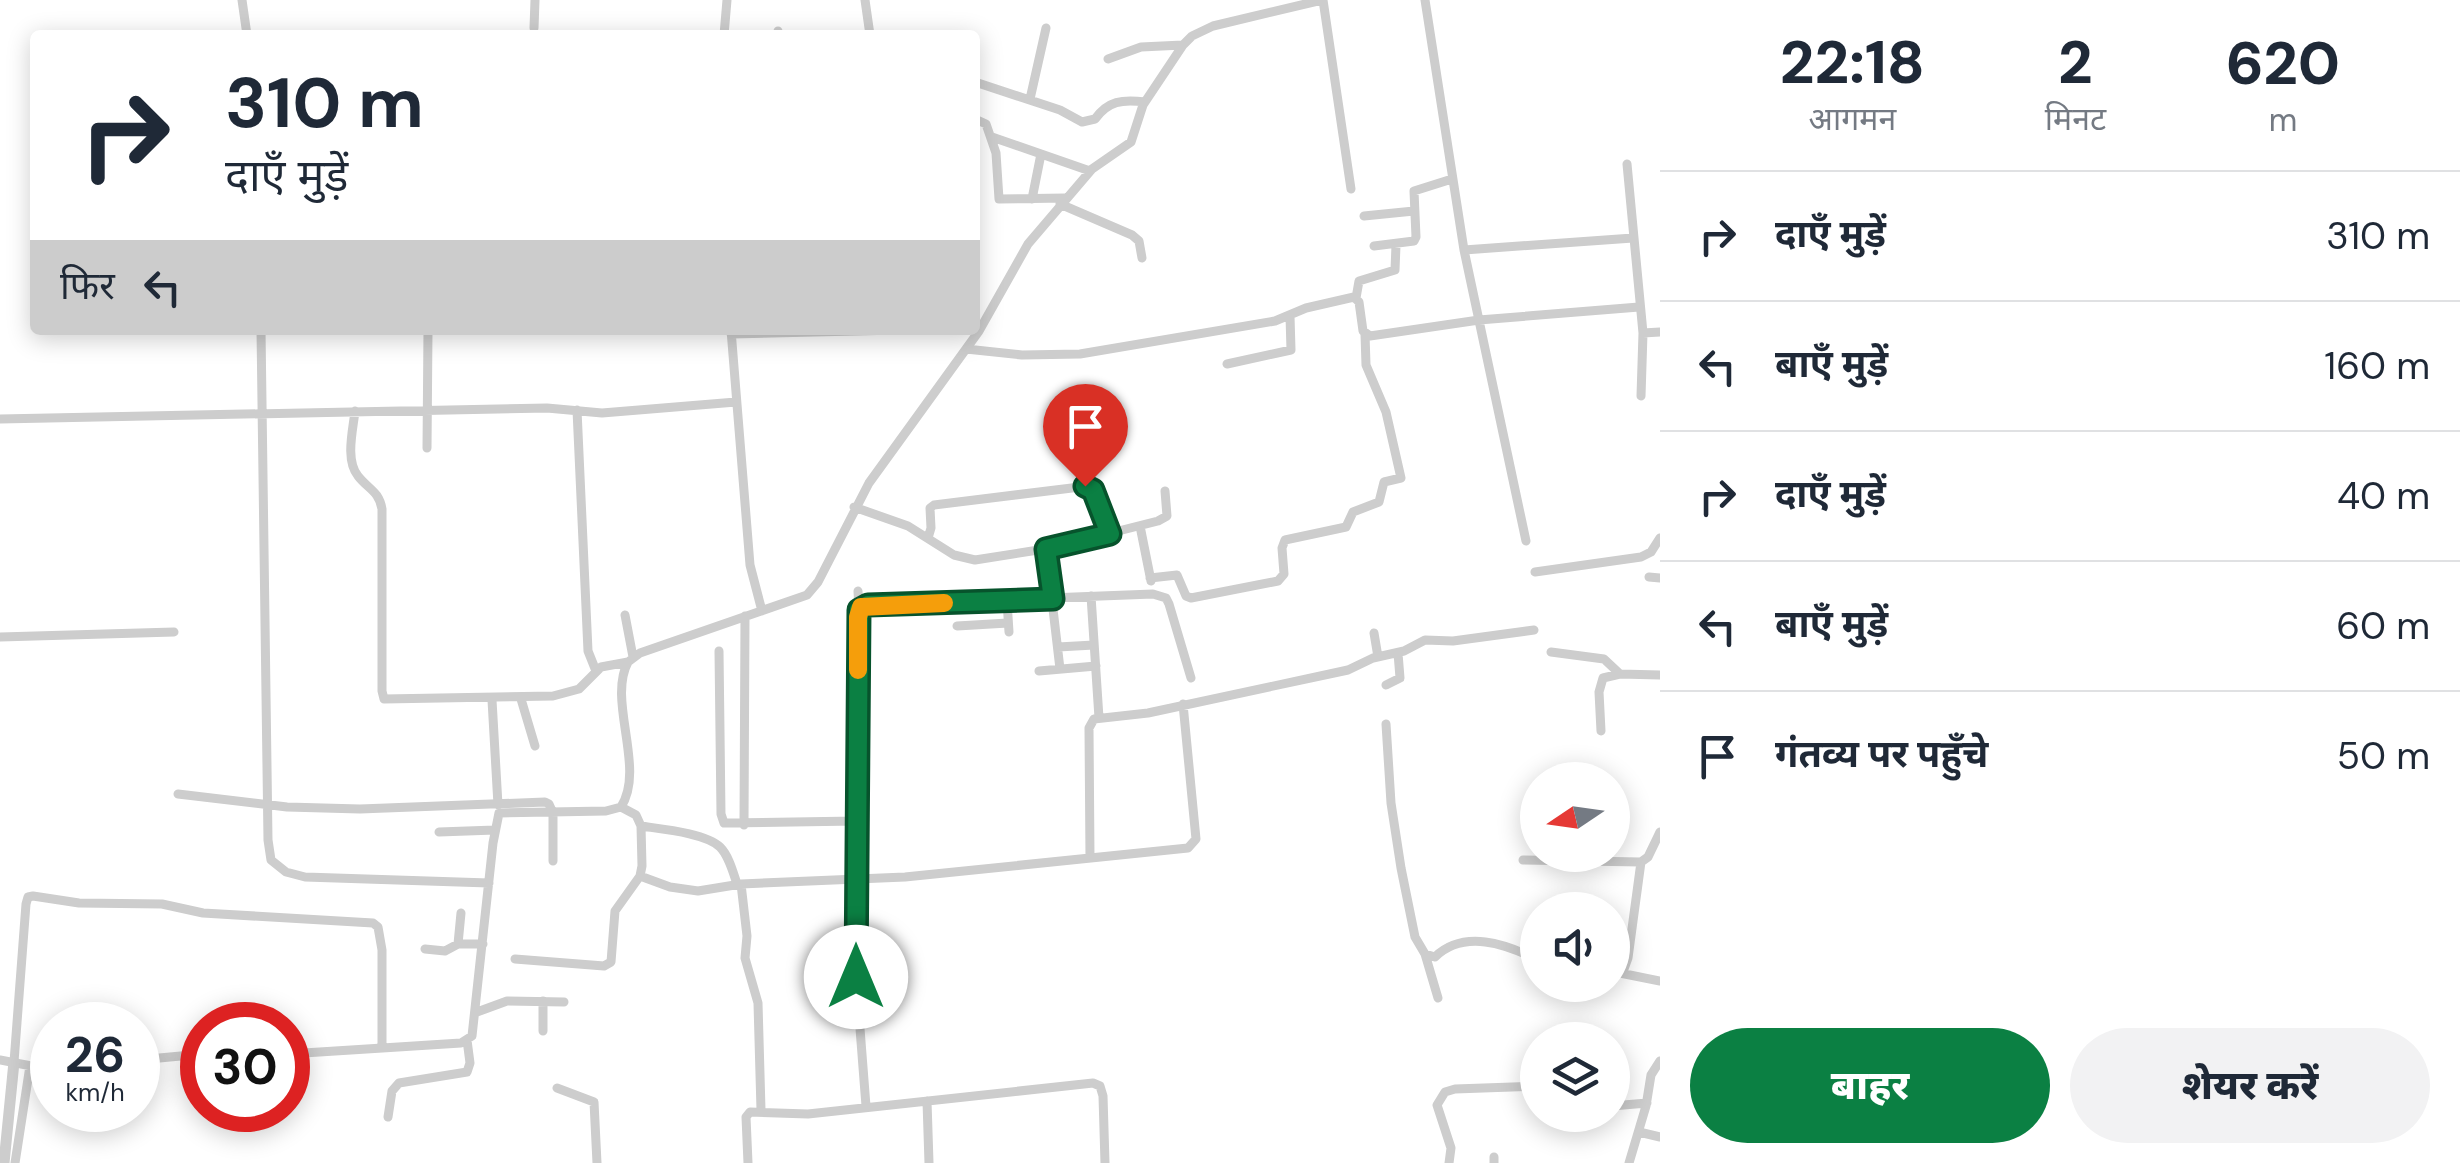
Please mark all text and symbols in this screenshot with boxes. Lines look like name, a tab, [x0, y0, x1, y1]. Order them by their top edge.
text: 22:18	[1780, 23, 1925, 102]
text: 2	[2058, 23, 2093, 102]
text: 620	[2226, 24, 2340, 103]
text: 310 m	[225, 58, 424, 149]
icon: right	[60, 70, 190, 200]
text: आगमन	[1809, 98, 1896, 140]
text: मिनट	[2045, 98, 2106, 140]
text: m	[2269, 99, 2297, 141]
text: दाएँ मुड़ें	[225, 146, 348, 205]
icon: right	[1690, 209, 1745, 264]
text: दाएँ मुड़ें	[1775, 209, 1886, 259]
text: 310 m	[2326, 211, 2430, 261]
icon: left	[135, 260, 190, 315]
text: फिर	[60, 261, 115, 311]
icon: left	[1690, 339, 1745, 394]
text: बाएँ मुड़ें	[1775, 339, 1888, 389]
text: 160 m	[2324, 341, 2430, 391]
pin	[1043, 384, 1128, 487]
icon: arrive	[1058, 399, 1113, 454]
icon: right	[1690, 469, 1745, 524]
text: दाएँ मुड़ें	[1775, 469, 1886, 519]
text: 40 m	[2337, 471, 2430, 521]
icon: left	[1690, 599, 1745, 654]
text: बाएँ मुड़ें	[1775, 599, 1888, 649]
text: 60 m	[2336, 601, 2430, 651]
icon: arrive	[1690, 729, 1745, 784]
text: गंतव्य पर पहुँचे	[1775, 729, 1988, 779]
text: 50 m	[2337, 731, 2430, 781]
north arrow	[1520, 762, 1630, 872]
map controls	[1520, 762, 1630, 1132]
button: sound	[1520, 892, 1630, 1002]
position arrow	[804, 925, 908, 1029]
speed limit sign: 30	[180, 1002, 310, 1132]
text: 26	[65, 1022, 125, 1088]
button: layers	[1520, 1022, 1630, 1132]
button: बाहर	[1690, 1028, 2050, 1143]
button: शेयर करें	[2070, 1028, 2430, 1143]
text: km/h	[65, 1076, 125, 1109]

